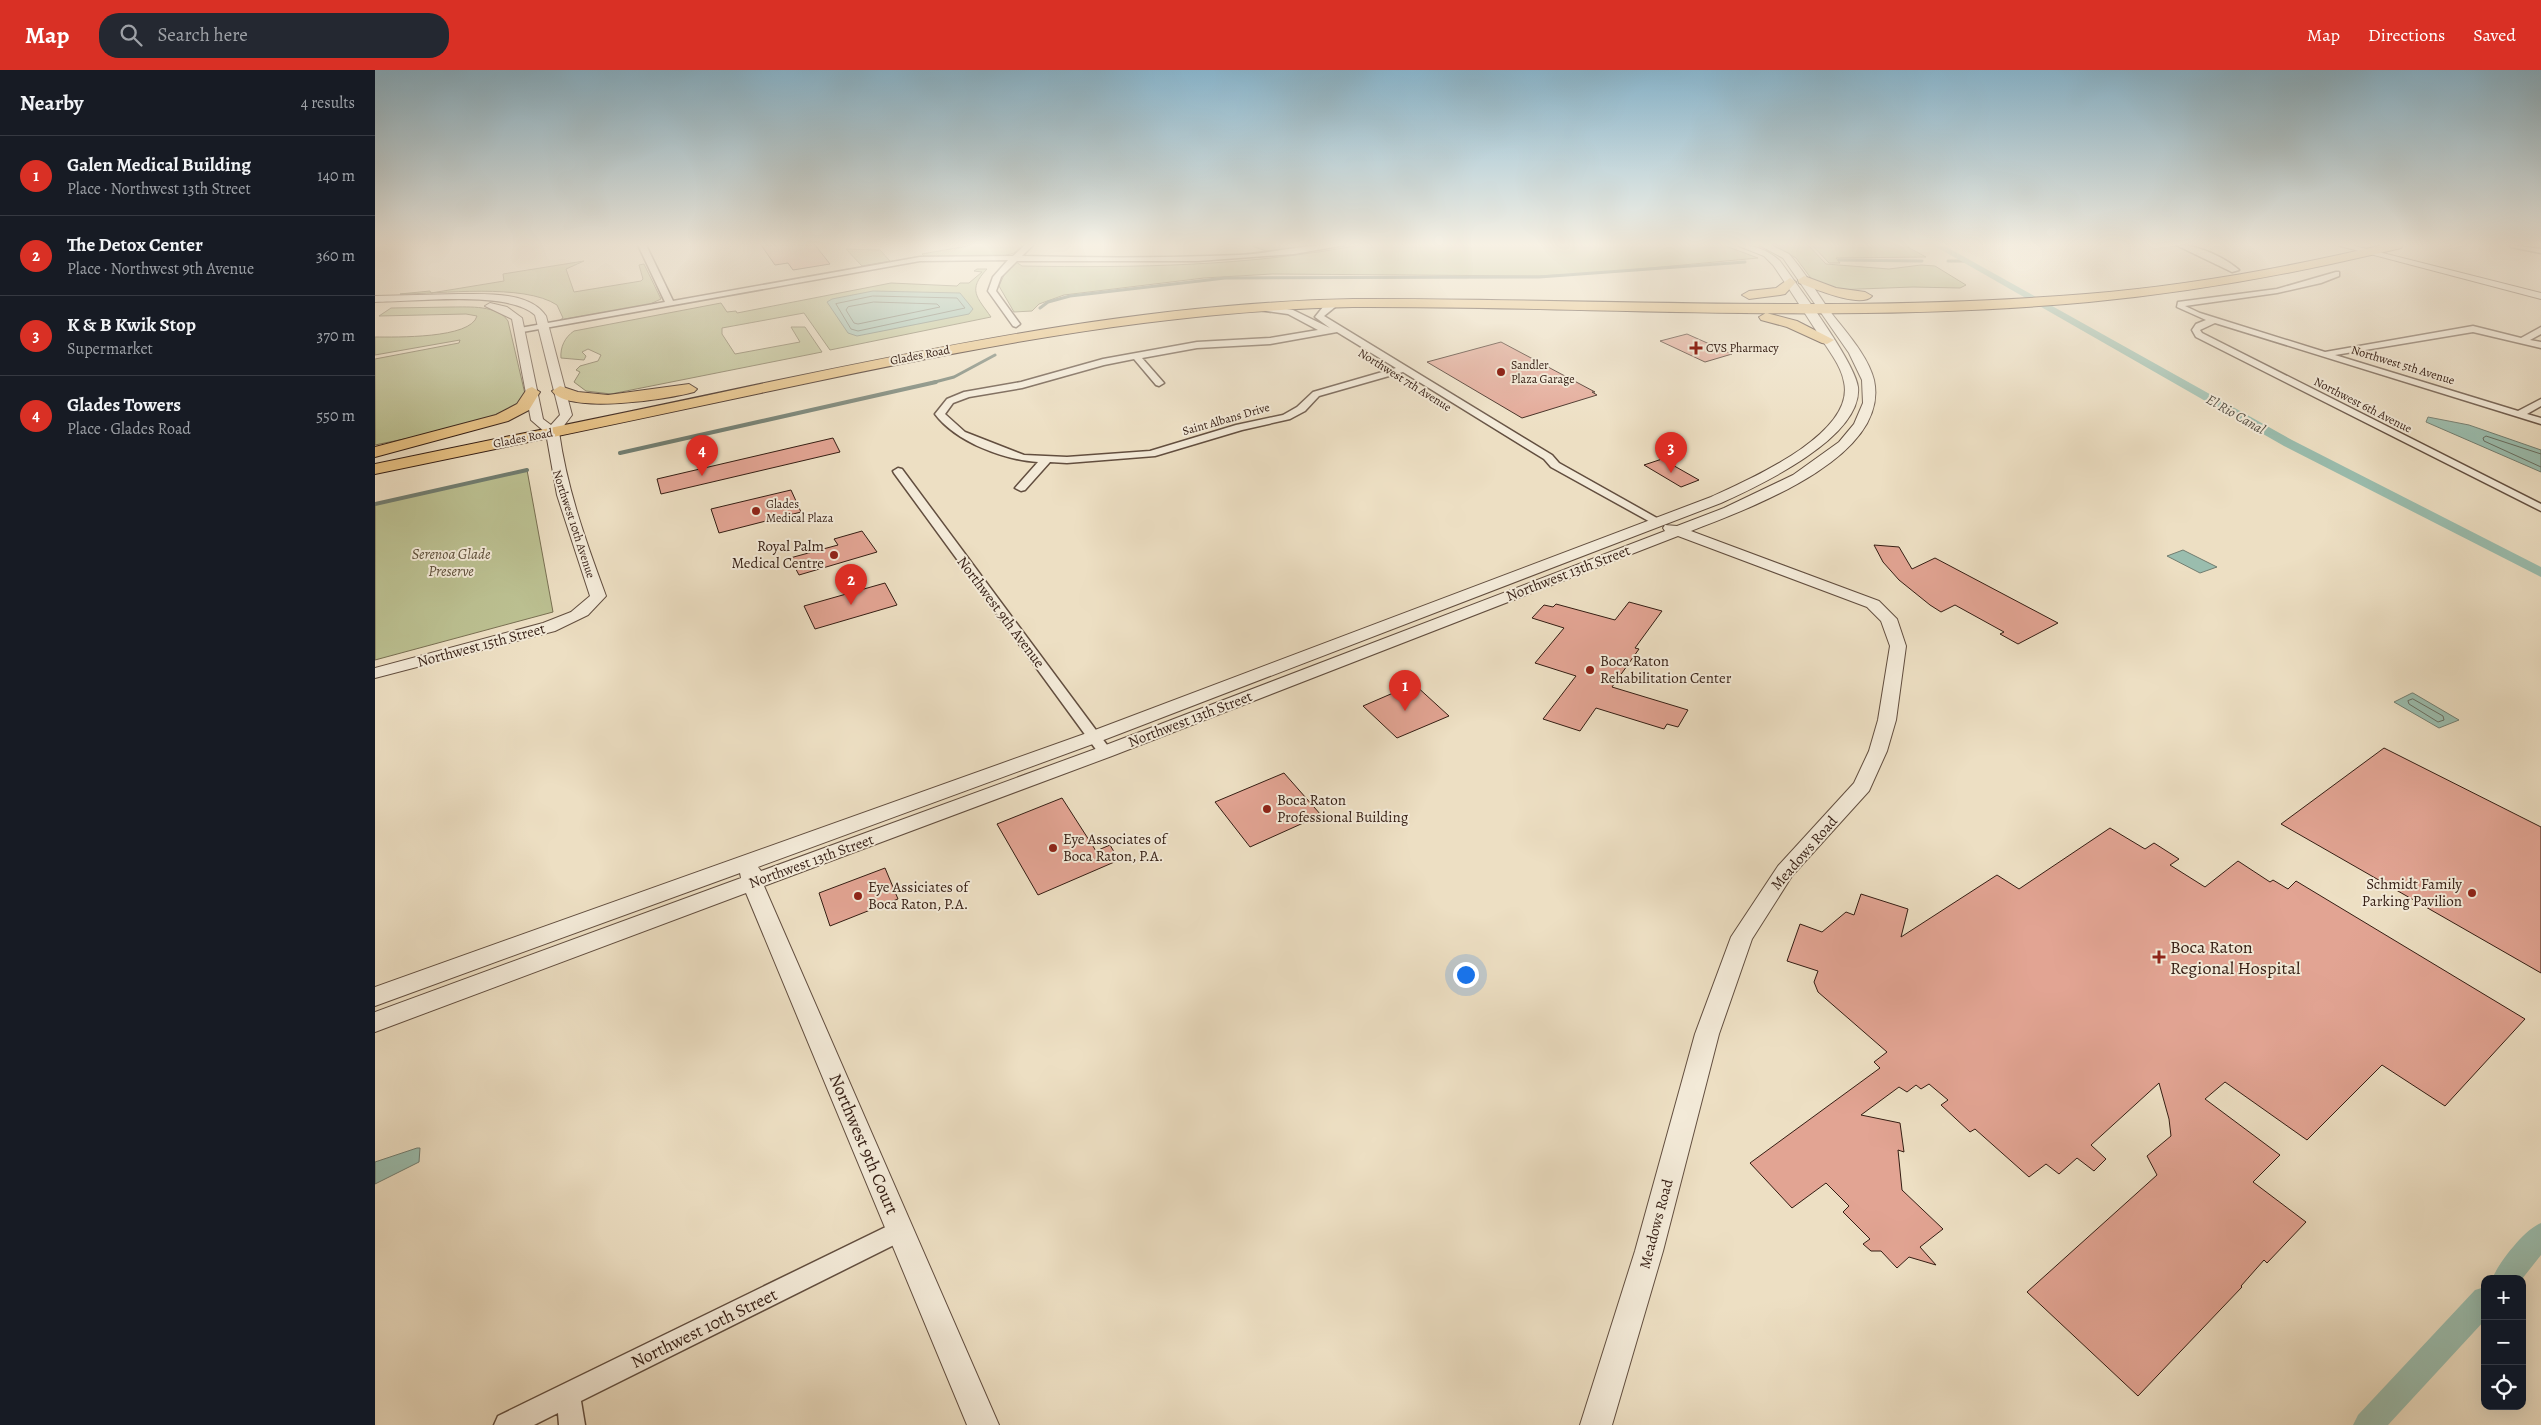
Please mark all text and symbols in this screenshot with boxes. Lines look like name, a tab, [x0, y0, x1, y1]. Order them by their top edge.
search box	[99, 13, 449, 58]
text: Map	[25, 19, 69, 51]
icon: search	[117, 21, 145, 49]
text: Search here	[157, 22, 248, 48]
text: Map	[2307, 23, 2340, 47]
text: Directions	[2368, 23, 2445, 47]
text: Saved	[2473, 23, 2516, 47]
text: Nearby	[20, 89, 83, 117]
text: 4 results	[301, 92, 355, 114]
text: Galen Medical Building	[67, 152, 251, 178]
text: 1	[33, 165, 39, 187]
text: 140 m	[317, 165, 355, 187]
text: Place · Northwest 13th Street	[67, 178, 251, 200]
text: The Detox Center	[67, 232, 203, 258]
text: 2	[32, 245, 40, 267]
text: 360 m	[316, 245, 355, 267]
text: Place · Northwest 9th Avenue	[67, 258, 254, 280]
text: K & B Kwik Stop	[67, 312, 196, 338]
text: 3	[33, 325, 39, 347]
text: 370 m	[317, 325, 355, 347]
text: Supermarket	[67, 338, 153, 360]
place label: CVS Pharmacy	[1706, 340, 1779, 356]
street label: Glades Road	[889, 341, 952, 369]
marker: CVS Pharmacy	[1690, 342, 1702, 354]
street label: Northwest 5th Avenue	[2349, 342, 2457, 388]
street label: Northwest 7th Avenue	[1355, 345, 1455, 415]
place label: Sandler Plaza Garage	[1511, 357, 1575, 387]
marker: Sandler Plaza Garage	[1495, 366, 1507, 378]
street label: Northwest 6th Avenue	[2311, 373, 2415, 437]
water label: El Rio Canal	[2203, 390, 2269, 439]
text: Glades Towers	[67, 392, 181, 418]
street label: Saint Albans Drive	[1180, 399, 1272, 439]
text: 4	[32, 405, 40, 427]
text: 550 m	[316, 405, 355, 427]
text: Place · Glades Road	[67, 418, 191, 440]
street label: Glades Road	[492, 424, 555, 452]
pin: 3	[1655, 432, 1687, 473]
pin: 4	[686, 435, 718, 476]
street label: Northwest 10th Avenue	[549, 468, 599, 580]
place label: Glades Medical Plaza	[766, 496, 834, 526]
marker: Glades Medical Plaza	[750, 505, 762, 517]
place label: Royal Palm Medical Centre	[731, 536, 825, 573]
street label: Northwest 13th Street	[1503, 540, 1633, 606]
park label: Serenoa Glade Preserve	[412, 544, 491, 581]
marker: Royal Palm Medical Centre	[828, 549, 840, 561]
street label: Northwest 9th Avenue	[952, 552, 1050, 672]
pin: 2	[835, 564, 867, 605]
street label: Northwest 15th Street	[415, 618, 547, 672]
place label: Boca Raton Rehabilitation Center	[1600, 651, 1732, 688]
marker: Boca Raton Rehabilitation Center	[1584, 664, 1596, 676]
pin: 1	[1389, 670, 1421, 711]
street label: Northwest 13th Street	[1125, 686, 1255, 752]
place label: Boca Raton Professional Building	[1277, 790, 1409, 827]
marker: Boca Raton Professional Building	[1261, 803, 1273, 815]
street label: Meadows Road	[1766, 811, 1842, 894]
street label: Northwest 13th Street	[746, 829, 876, 893]
place label: Eye Associates of Boca Raton, P.A.	[1063, 829, 1169, 866]
marker: Eye Associates of Boca Raton, P.A.	[1047, 842, 1059, 854]
place label: Schmidt Family Parking Pavilion	[2362, 874, 2462, 911]
place label: Eye Assiciates of Boca Raton, P.A.	[868, 877, 970, 914]
marker: Schmidt Family Parking Pavilion	[2466, 887, 2478, 899]
marker: Eye Assiciates of Boca Raton, P.A.	[852, 890, 864, 902]
place label: Boca Raton Regional Hospital	[2170, 935, 2301, 980]
marker: Boca Raton Regional Hospital	[2152, 950, 2166, 964]
your location	[1453, 962, 1479, 988]
street label: Northwest 9th Court	[824, 1070, 904, 1218]
street label: Meadows Road	[1634, 1176, 1678, 1271]
map controls	[2481, 1275, 2526, 1410]
button: +	[2481, 1275, 2526, 1320]
street label: Northwest 10th Street	[627, 1282, 781, 1374]
button: −	[2481, 1320, 2526, 1365]
button: locate	[2481, 1365, 2526, 1410]

